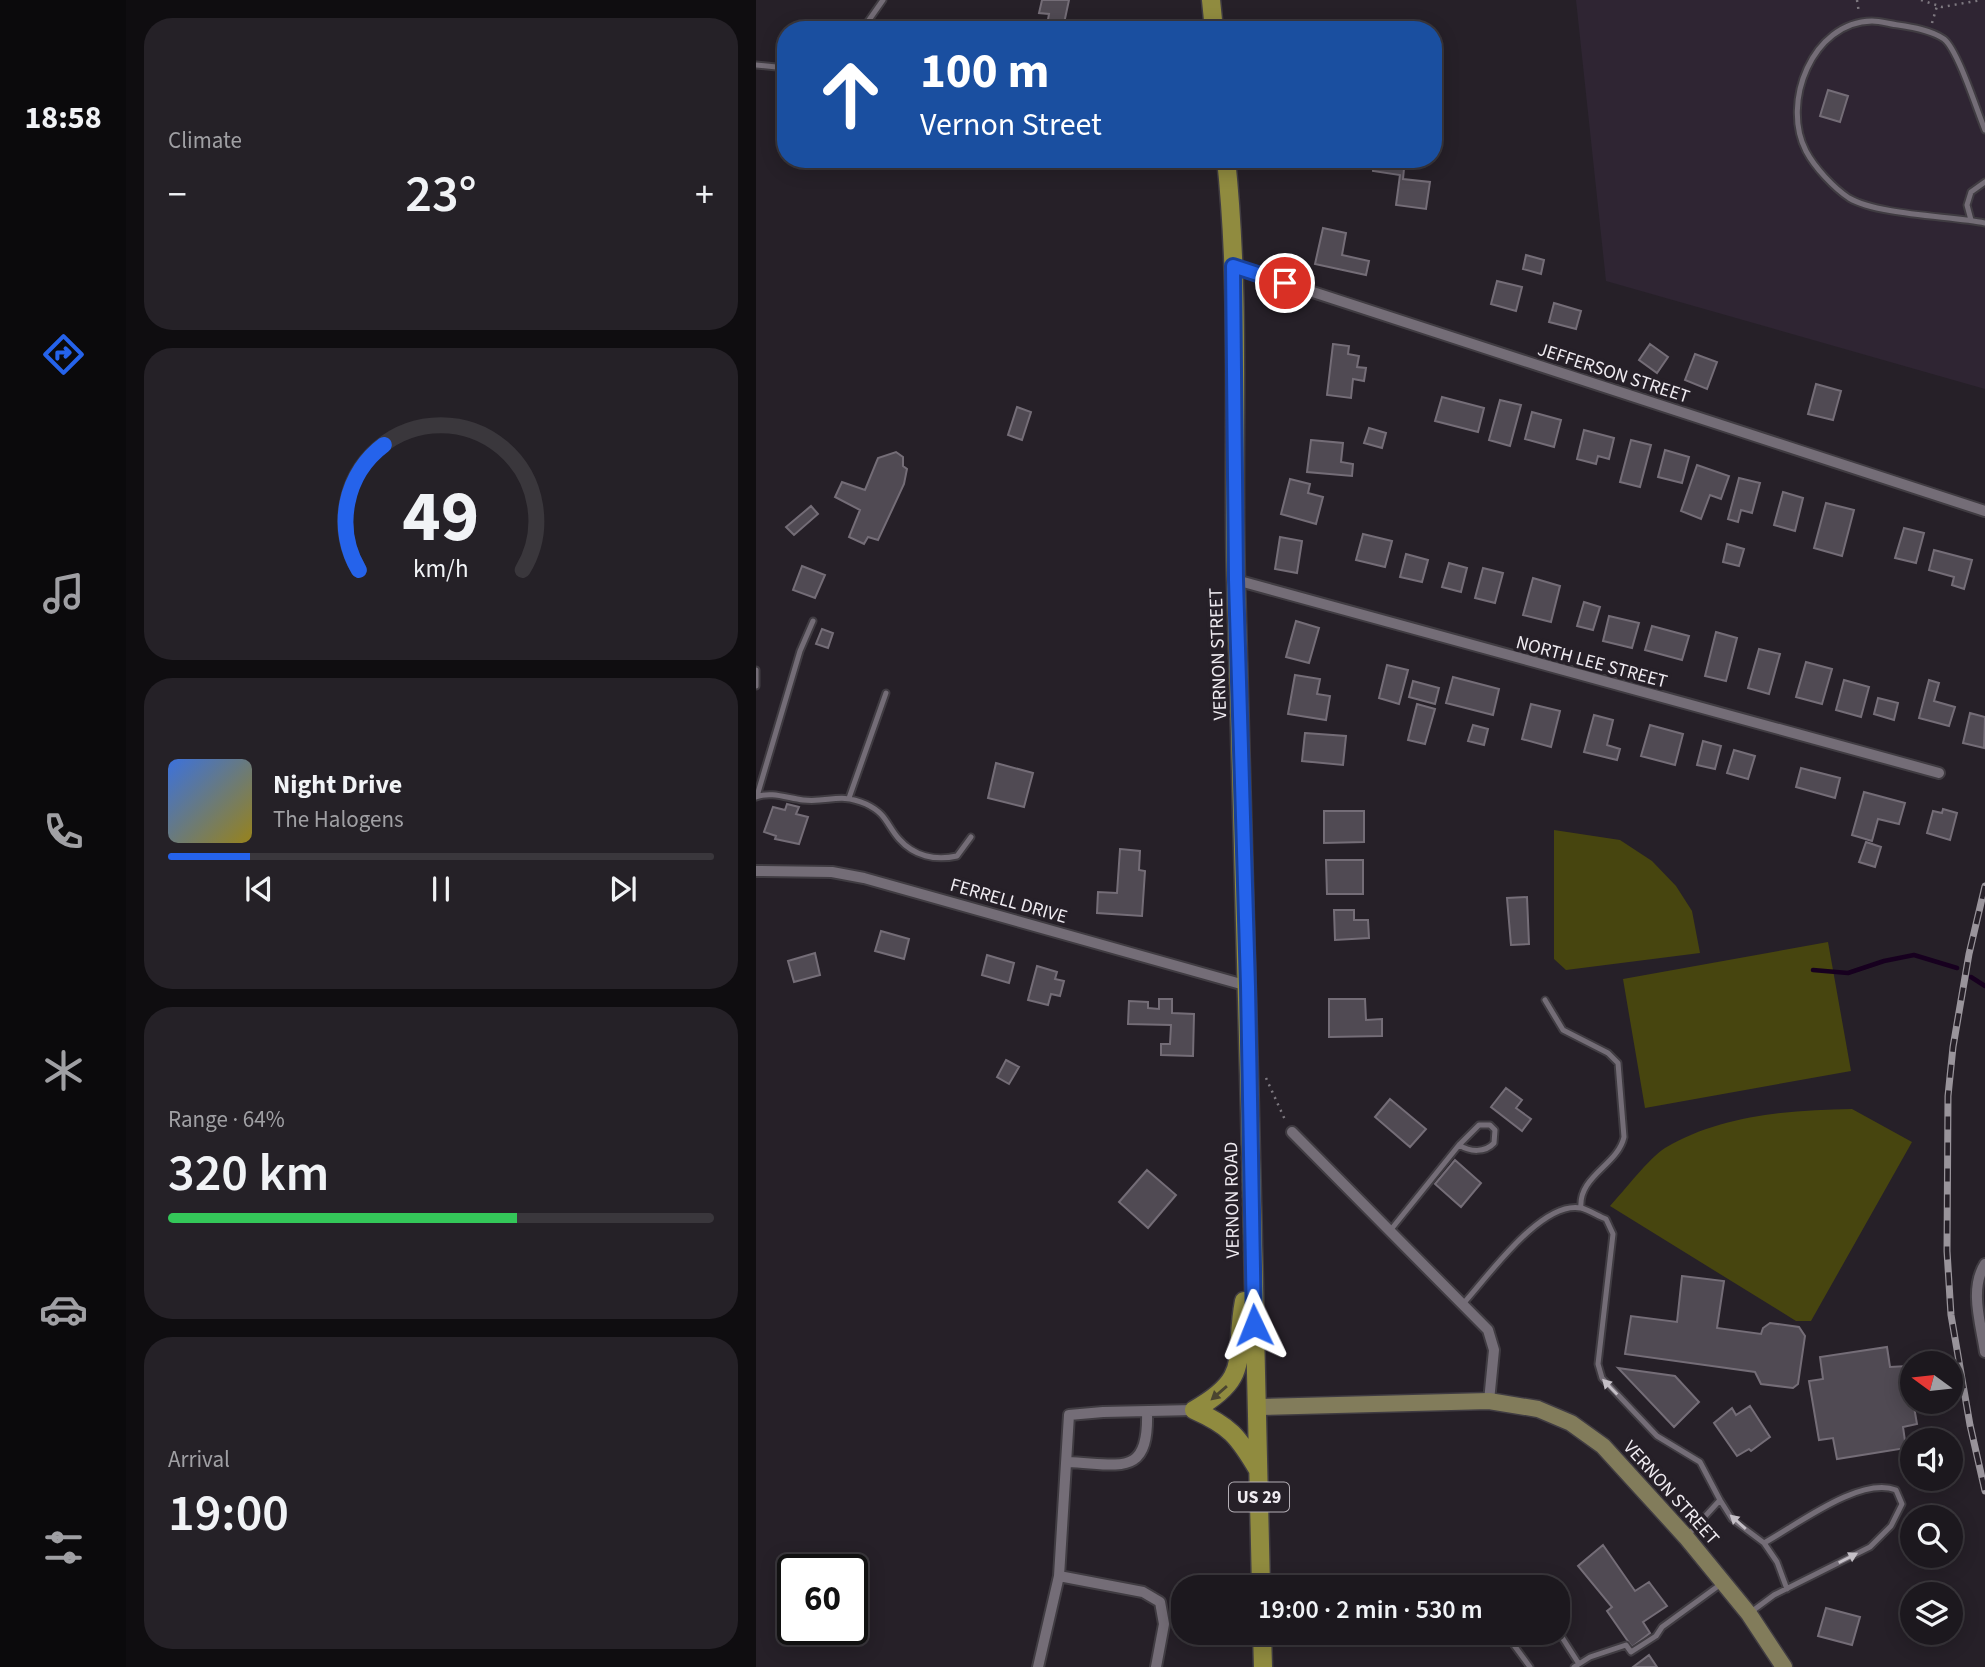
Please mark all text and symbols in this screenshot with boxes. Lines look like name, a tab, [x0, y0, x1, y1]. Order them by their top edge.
text: 100 m	[920, 37, 1049, 107]
icon: ahead	[805, 49, 896, 140]
text: 18:58	[24, 95, 102, 141]
text: Vernon Street	[920, 102, 1102, 148]
text: Climate	[168, 124, 242, 157]
text: 23°	[405, 158, 477, 232]
text: −	[168, 168, 187, 222]
text: +	[695, 168, 714, 222]
pin	[1255, 253, 1315, 313]
icon: arrive	[1266, 264, 1304, 302]
icon: directions	[39, 330, 88, 379]
street label: JEFFERSON STREET	[1534, 336, 1693, 411]
text: 49	[403, 465, 479, 569]
text: km/h	[413, 550, 469, 586]
icon: music	[39, 569, 88, 618]
street label: VERNON STREET	[1203, 587, 1234, 721]
street label: NORTH LEE STREET	[1513, 629, 1670, 696]
text: Night Drive	[273, 766, 402, 803]
text: The Halogens	[273, 803, 404, 836]
icon: phone	[39, 807, 88, 856]
icon: previous	[240, 870, 278, 908]
icon: pause	[422, 870, 460, 908]
icon: next	[604, 870, 642, 908]
street label: FERRELL DRIVE	[947, 872, 1070, 931]
icon: climate	[39, 1046, 88, 1095]
text: Range · 64%	[168, 1103, 285, 1136]
text: 320 km	[168, 1137, 329, 1211]
street label: VERNON ROAD	[1218, 1141, 1247, 1259]
icon: car	[39, 1285, 88, 1334]
position arrow	[1217, 1288, 1291, 1362]
north arrow	[1900, 1351, 1964, 1414]
map controls	[1900, 1351, 1963, 1645]
one-way arrow	[1603, 1379, 1619, 1396]
one-way arrow	[1210, 1385, 1228, 1401]
button: sound	[1900, 1428, 1963, 1491]
street label: VERNON STREET	[1616, 1435, 1725, 1551]
text: Arrival	[168, 1443, 230, 1476]
text: 19:00	[168, 1477, 289, 1551]
road number: US 29	[1229, 1482, 1289, 1512]
button: search	[1900, 1505, 1963, 1568]
one-way arrow	[1729, 1513, 1746, 1530]
icon: filters	[39, 1523, 88, 1572]
one-way arrow	[1838, 1553, 1858, 1565]
speed limit sign: 60	[777, 1554, 868, 1645]
button: layers	[1900, 1582, 1963, 1645]
text: 19:00 · 2 min · 530 m	[1258, 1591, 1483, 1628]

